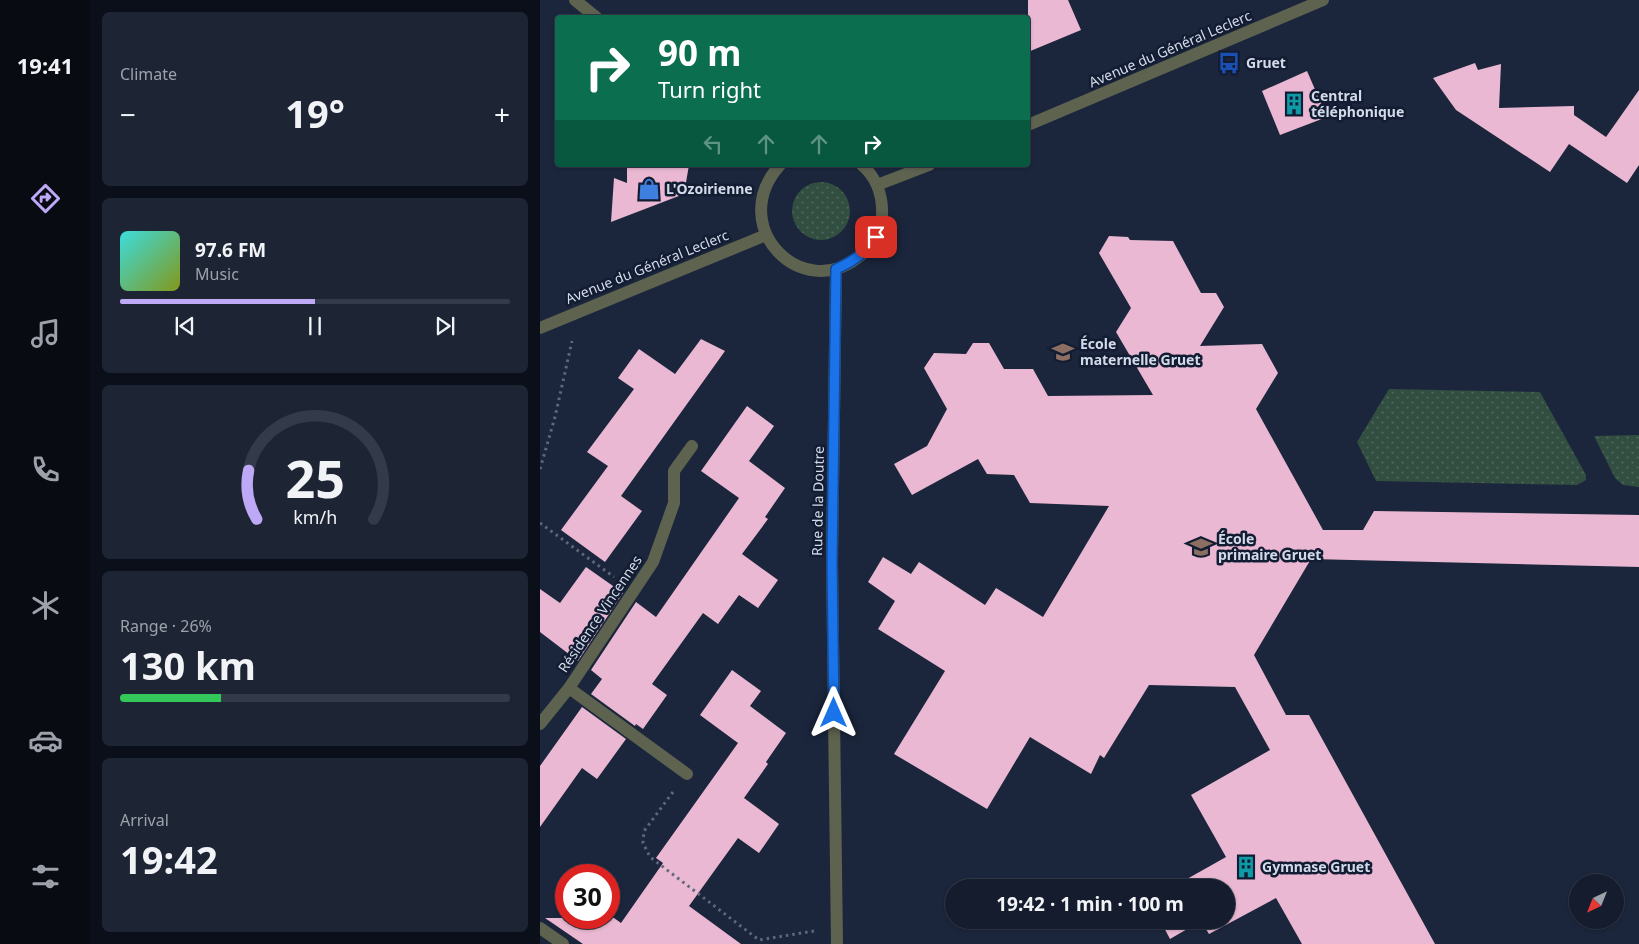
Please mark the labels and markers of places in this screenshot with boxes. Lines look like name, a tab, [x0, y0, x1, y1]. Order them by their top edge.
bus stop icon: Gruet	[1216, 50, 1242, 76]
place label: Gruet	[1246, 53, 1286, 72]
place label: Central téléphonique	[1311, 86, 1404, 121]
building icon: Central téléphonique	[1281, 91, 1307, 117]
shop icon: L'Ozoirienne	[636, 176, 662, 202]
place label: L'Ozoirienne	[666, 179, 753, 198]
pin	[855, 216, 897, 258]
place label: École maternelle Gruet	[1080, 334, 1200, 369]
school or university icon: École maternelle Gruet	[1050, 339, 1076, 365]
place label: École primaire Gruet	[1218, 529, 1321, 564]
school or university icon: École primaire Gruet	[1188, 534, 1214, 560]
building icon: Gymnase Gruet	[1233, 854, 1259, 880]
place label: Gymnase Gruet	[1262, 857, 1370, 876]

